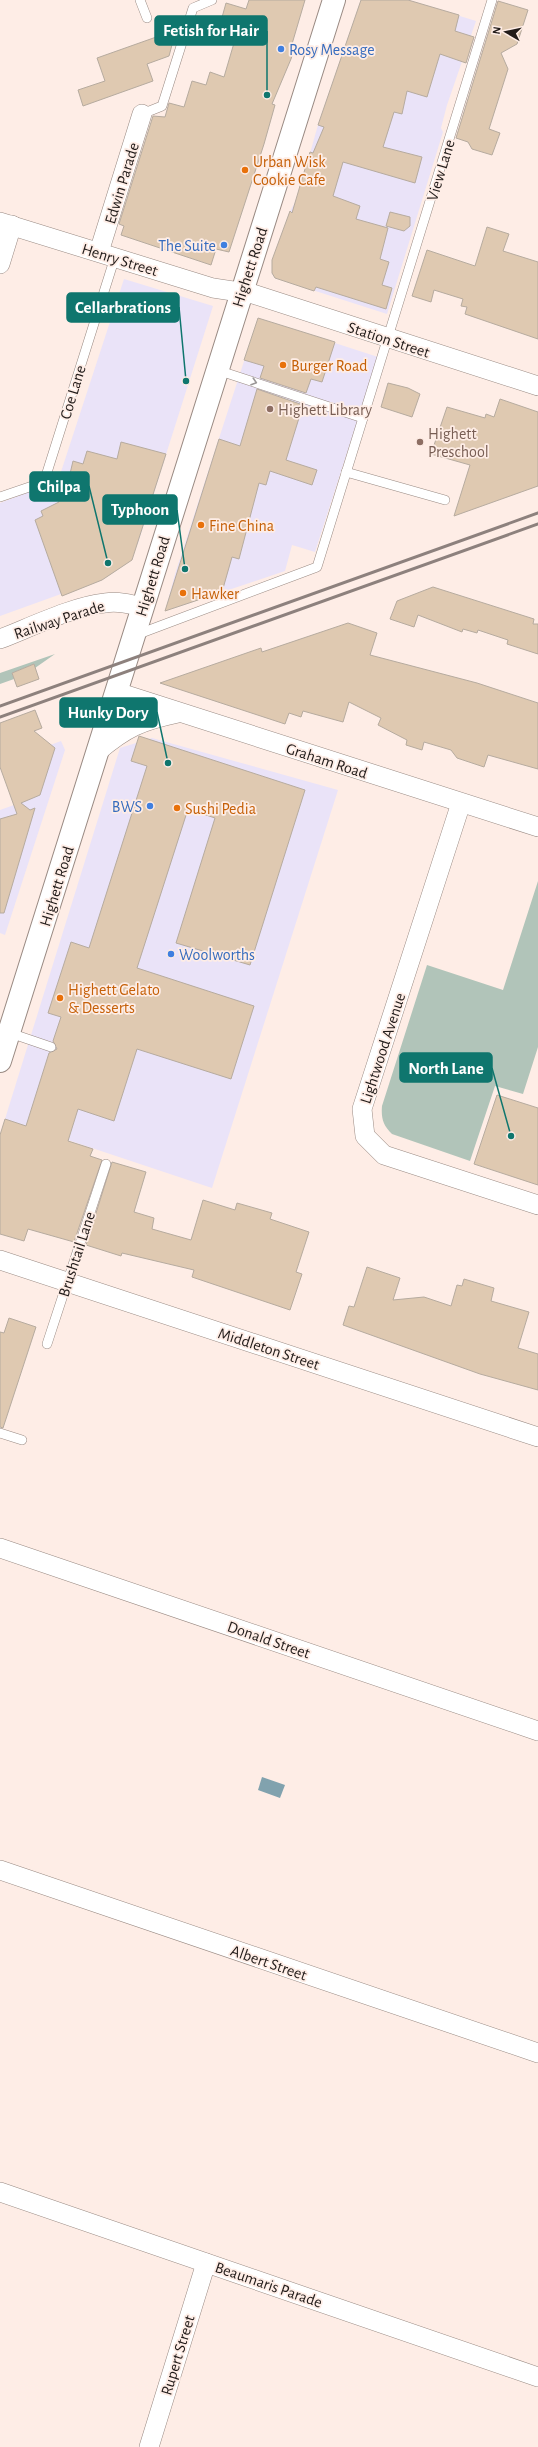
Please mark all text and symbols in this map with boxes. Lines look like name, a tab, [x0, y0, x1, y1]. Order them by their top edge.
north arrow	[486, 12, 526, 52]
callout: Fetish for Hair	[155, 16, 267, 45]
text: Fetish for Hair	[163, 22, 259, 39]
text: N	[491, 26, 503, 35]
place label: Rosy Message	[289, 42, 375, 59]
marker: Rosy Message	[276, 44, 286, 54]
street label: View Lane	[424, 138, 458, 203]
street label: Edwin Parade	[102, 141, 142, 226]
place label: Urban Wisk Cookie Cafe	[253, 154, 326, 188]
marker: Urban Wisk Cookie Cafe	[240, 165, 250, 175]
street label: Highett Road	[230, 225, 270, 309]
place label: The Suite	[158, 238, 216, 254]
marker: The Suite	[219, 240, 229, 250]
street label: Henry Street	[79, 241, 160, 280]
callout: Cellarbrations	[67, 293, 179, 322]
text: Cellarbrations	[75, 299, 171, 316]
street label: Station Street	[346, 319, 432, 361]
place label: Burger Road	[291, 358, 368, 374]
marker: Burger Road	[278, 360, 288, 370]
street label: Coe Lane	[57, 363, 89, 421]
one-way arrow	[250, 377, 257, 386]
place label: Highett Library	[278, 402, 372, 419]
marker: Highett Library	[265, 404, 275, 414]
place label: Highett Preschool	[428, 426, 489, 460]
marker: Highett Preschool	[415, 437, 425, 447]
callout: Chilpa	[30, 472, 89, 501]
text: Chilpa	[37, 478, 81, 495]
callout: Typhoon	[103, 495, 177, 524]
text: Typhoon	[111, 501, 169, 519]
place label: Fine China	[209, 518, 274, 534]
marker: Fine China	[196, 520, 206, 530]
street label: Highett Road	[133, 534, 173, 618]
place label: Hawker	[191, 586, 240, 602]
marker: Hawker	[178, 588, 188, 598]
street label: Railway Parade	[12, 598, 107, 643]
callout: Hunky Dory	[60, 698, 157, 727]
text: Hunky Dory	[68, 704, 149, 722]
street label: Graham Road	[284, 740, 369, 782]
place label: BWS	[112, 799, 142, 815]
marker: BWS	[145, 801, 155, 811]
place label: Sushi Pedia	[185, 801, 256, 817]
marker: Sushi Pedia	[172, 803, 182, 813]
street label: Highett Road	[37, 844, 77, 928]
place label: Woolworths	[179, 947, 255, 963]
marker: Woolworths	[166, 949, 176, 959]
place label: Highett Gelato & Desserts	[68, 982, 160, 1016]
street label: Lightwood Avenue	[357, 991, 408, 1106]
marker: Highett Gelato & Desserts	[55, 993, 65, 1003]
callout: North Lane	[400, 1053, 492, 1082]
text: North Lane	[408, 1060, 484, 1077]
street label: Brushtail Lane	[56, 1210, 98, 1299]
street label: Middleton Street	[216, 1325, 321, 1373]
street label: Donald Street	[225, 1618, 312, 1662]
street label: Albert Street	[229, 1942, 309, 1983]
street label: Beaumaris Parade	[213, 2259, 324, 2311]
street label: Rupert Street	[158, 2313, 198, 2397]

